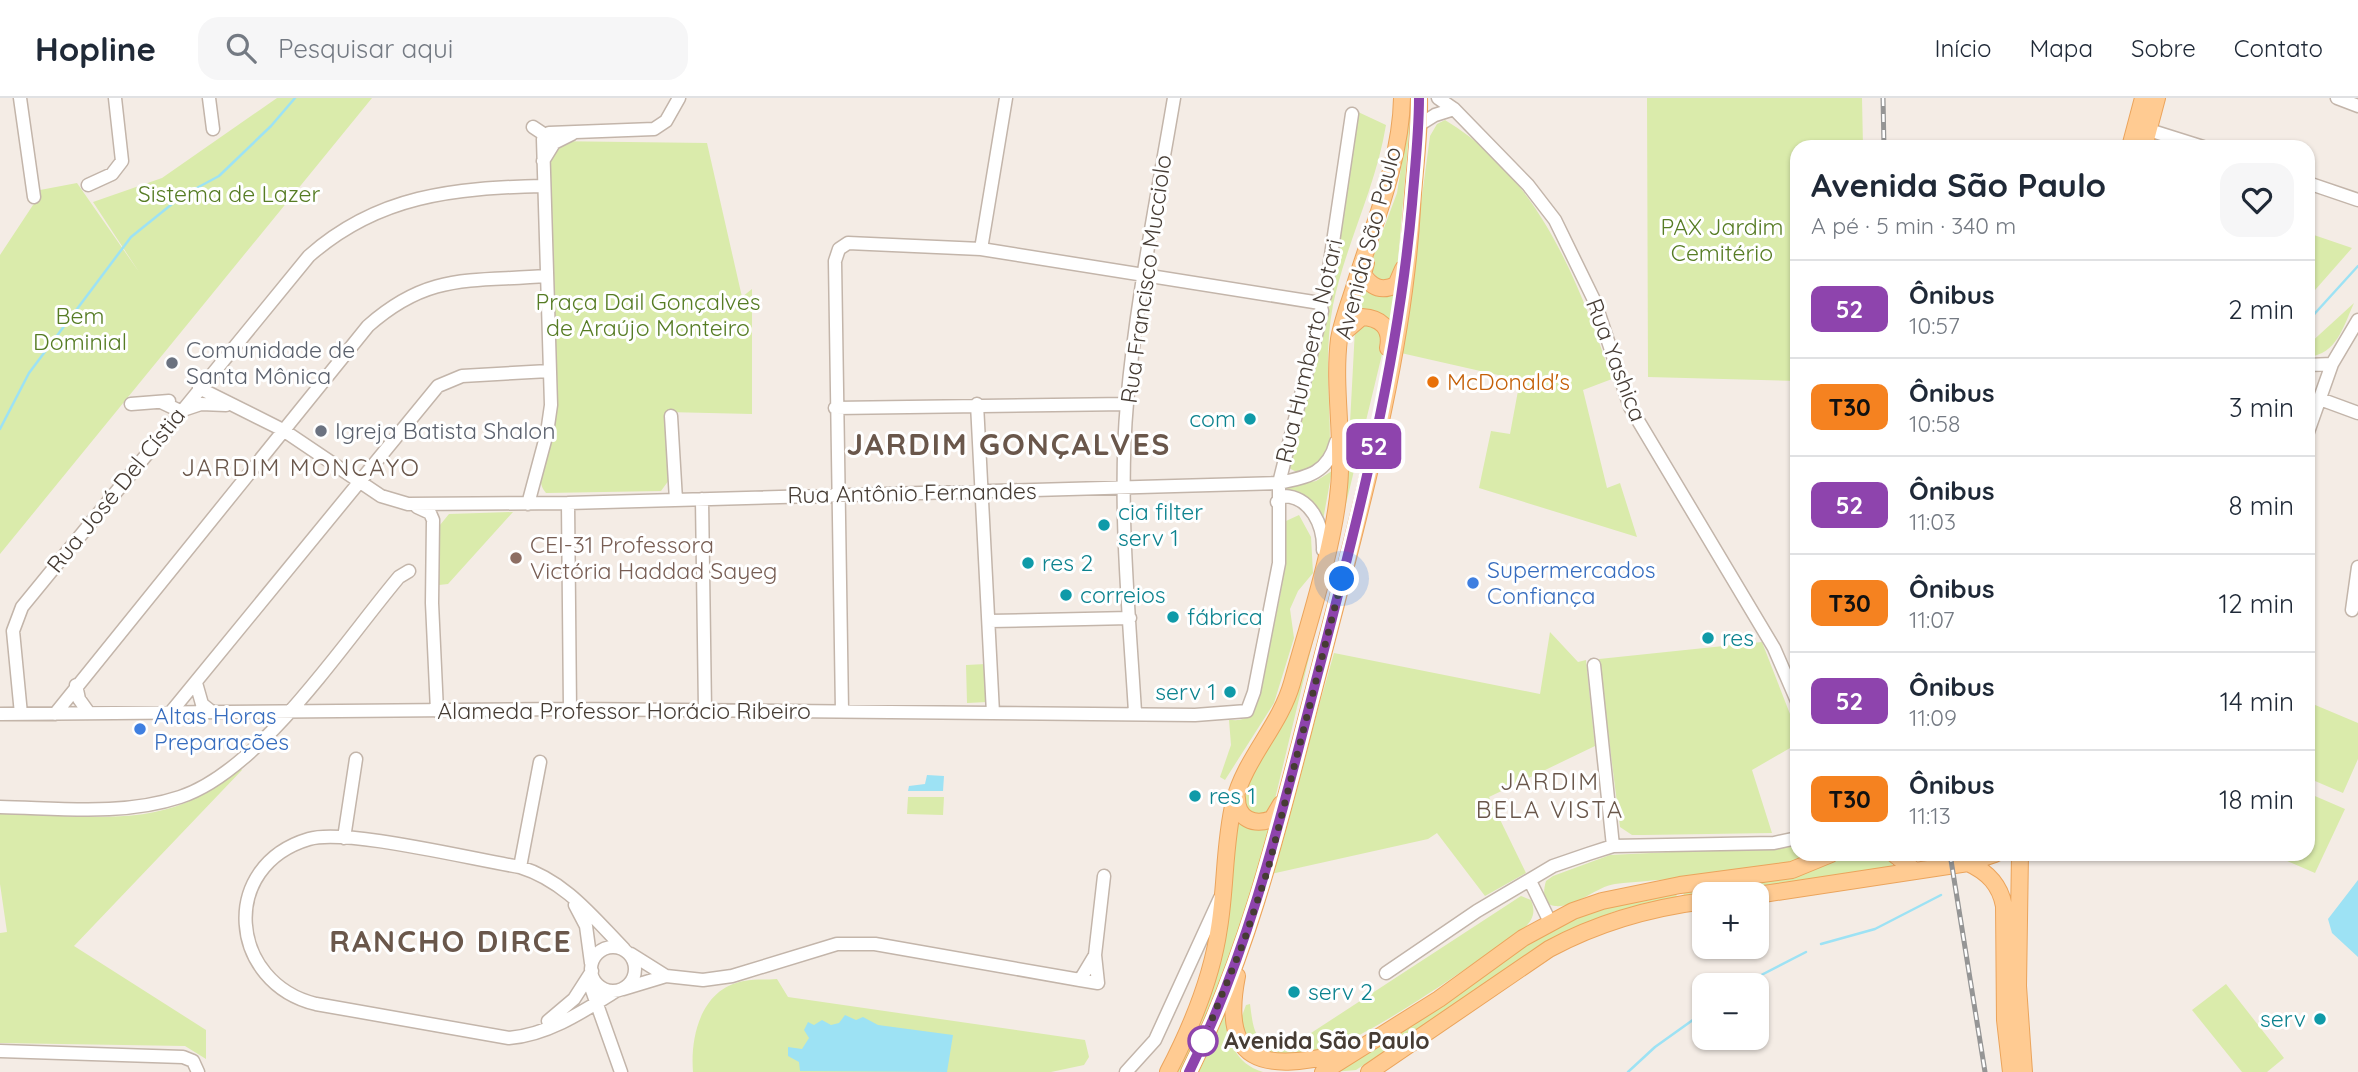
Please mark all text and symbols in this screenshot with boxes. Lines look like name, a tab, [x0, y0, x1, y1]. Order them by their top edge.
search box	[198, 17, 688, 80]
text: Hopline	[35, 28, 156, 69]
icon: search	[222, 29, 260, 67]
text: Pesquisar aqui	[278, 32, 453, 65]
text: Início	[1934, 33, 1991, 63]
text: Mapa	[2029, 33, 2093, 63]
text: Sobre	[2131, 33, 2196, 63]
text: Contato	[2234, 33, 2323, 63]
street label: Avenida São Paulo	[1328, 143, 1407, 342]
street label: Rua Francisco Mucciolo	[1114, 153, 1177, 405]
button: heart	[2220, 163, 2294, 237]
text: Avenida São Paulo	[1811, 164, 2106, 205]
park label: Sistema de Lazer	[138, 179, 320, 208]
text: A pé · 5 min · 340 m	[1811, 211, 2016, 240]
park label: PAX Jardim Cemitério	[1660, 212, 1784, 267]
street label: Rua Humberto Notari	[1269, 236, 1348, 466]
text: Ônibus	[1909, 278, 1995, 311]
park label: Praça Dail Gonçalves de Araújo Monteiro	[536, 287, 760, 342]
text: 2 min	[2228, 293, 2294, 326]
street label: Rua Yashica	[1580, 294, 1653, 425]
text: 52	[1836, 294, 1863, 324]
park label: Bem Dominial	[33, 301, 127, 356]
text: 10:57	[1909, 311, 1960, 340]
place label: Comunidade de Santa Mônica	[186, 335, 355, 390]
marker: Comunidade de Santa Mônica	[164, 355, 180, 371]
place label: McDonald's	[1447, 367, 1570, 396]
marker: McDonald's	[1425, 374, 1441, 390]
text: Ônibus	[1909, 376, 1995, 409]
text: 3 min	[2229, 391, 2294, 424]
text: T30	[1828, 392, 1871, 422]
street label: Rua José Del Cístia	[40, 401, 191, 578]
place label: com	[1189, 404, 1236, 433]
text: 10:58	[1909, 409, 1960, 438]
marker: com	[1242, 411, 1258, 427]
place label: Igreja Batista Shalon	[335, 416, 555, 445]
marker: Igreja Batista Shalon	[313, 423, 329, 439]
line badge: 52	[1342, 423, 1406, 469]
district label: JARDIM GONÇALVES	[846, 425, 1172, 463]
text: 52	[1360, 431, 1388, 461]
district label: JARDIM MONCAYO	[181, 452, 421, 482]
text: Ônibus	[1909, 474, 1995, 507]
street label: Rua Antônio Fernandes	[787, 476, 1037, 509]
text: 8 min	[2229, 489, 2294, 522]
text: 52	[1836, 490, 1863, 520]
place label: cia filter serv 1	[1118, 497, 1203, 552]
text: 11:03	[1909, 507, 1956, 536]
marker: cia filter serv 1	[1096, 517, 1112, 533]
place label: CEI-31 Professora Victória Haddad Sayeg	[530, 530, 777, 585]
place label: res 2	[1042, 548, 1093, 577]
marker: CEI-31 Professora Victória Haddad Sayeg	[508, 550, 524, 566]
marker: res 2	[1020, 555, 1036, 571]
place label: Supermercados Confiança	[1487, 555, 1656, 610]
your location	[1324, 561, 1359, 596]
text: Ônibus	[1909, 572, 1995, 605]
marker: Supermercados Confiança	[1465, 575, 1481, 591]
place label: correios	[1080, 580, 1166, 609]
marker: correios	[1058, 587, 1074, 603]
text: 12 min	[2219, 587, 2294, 620]
text: T30	[1828, 588, 1871, 618]
place label: fábrica	[1187, 602, 1263, 631]
text: 11:07	[1909, 605, 1955, 634]
marker: fábrica	[1165, 609, 1181, 625]
place label: res	[1722, 623, 1754, 652]
marker: res	[1700, 630, 1716, 646]
text: Ônibus	[1909, 670, 1995, 703]
place label: serv 1	[1155, 677, 1216, 706]
marker: serv 1	[1222, 684, 1238, 700]
text: 14 min	[2220, 685, 2294, 718]
text: 52	[1836, 686, 1863, 716]
street label: Alameda Professor Horácio Ribeiro	[437, 696, 811, 725]
place label: Altas Horas Preparações	[154, 701, 289, 756]
text: 11:09	[1909, 703, 1957, 732]
marker: Altas Horas Preparações	[132, 721, 148, 737]
district label: JARDIM BELA VISTA	[1476, 766, 1624, 824]
text: Ônibus	[1909, 768, 1995, 801]
place label: res 1	[1209, 781, 1256, 810]
text: 18 min	[2219, 783, 2294, 816]
text: T30	[1828, 784, 1871, 814]
marker: res 1	[1187, 788, 1203, 804]
text: 11:13	[1909, 801, 1951, 830]
map controls	[1692, 882, 1769, 1050]
button: +	[1692, 882, 1769, 959]
district label: RANCHO DIRCE	[329, 922, 573, 960]
button: −	[1692, 973, 1769, 1050]
place label: serv 2	[1308, 977, 1373, 1006]
marker: serv 2	[1286, 984, 1302, 1000]
place label: serv	[2260, 1004, 2306, 1033]
marker: serv	[2312, 1011, 2328, 1027]
marker: Avenida São Paulo	[1188, 1026, 1218, 1056]
place label: Avenida São Paulo	[1224, 1026, 1430, 1055]

